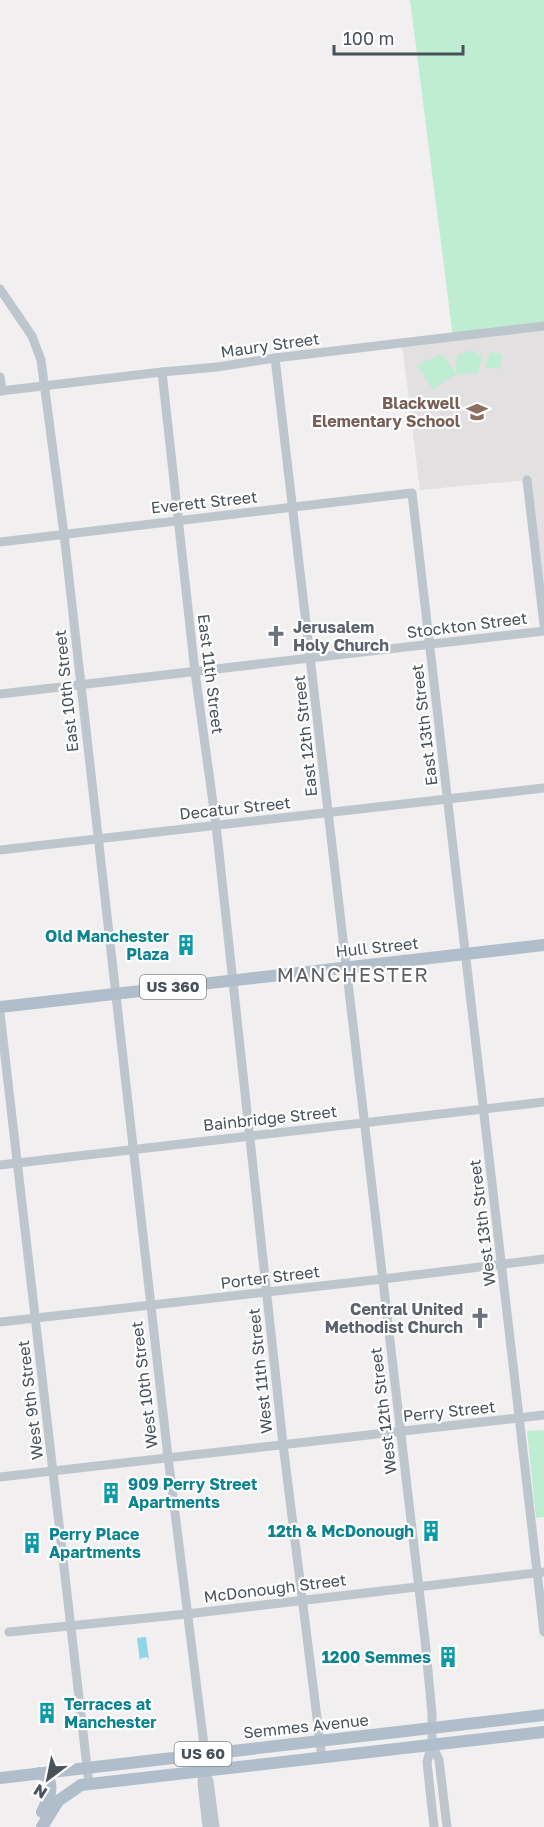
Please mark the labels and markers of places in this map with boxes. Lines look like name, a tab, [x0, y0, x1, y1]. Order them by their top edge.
place label: Blackwell Elementary School	[312, 393, 461, 431]
school or university icon: Blackwell Elementary School	[465, 400, 489, 424]
place label: Jerusalem Holy Church	[293, 617, 389, 655]
church icon: Jerusalem Holy Church	[264, 624, 288, 648]
place label: Old Manchester Plaza	[45, 926, 169, 964]
building icon: Old Manchester Plaza	[174, 933, 198, 957]
place label: Central United Methodist Church	[325, 1299, 463, 1337]
church icon: Central United Methodist Church	[468, 1306, 492, 1330]
place label: 909 Perry Street Apartments	[128, 1474, 257, 1512]
building icon: 909 Perry Street Apartments	[99, 1481, 123, 1505]
building icon: 12th & McDonough	[419, 1519, 443, 1543]
place label: 12th & McDonough	[268, 1521, 414, 1541]
place label: Perry Place Apartments	[49, 1524, 141, 1562]
building icon: Perry Place Apartments	[20, 1531, 44, 1555]
building icon: 1200 Semmes	[436, 1645, 460, 1669]
place label: 1200 Semmes	[322, 1647, 431, 1667]
place label: Terraces at Manchester	[64, 1694, 156, 1732]
building icon: Terraces at Manchester	[35, 1701, 59, 1725]

